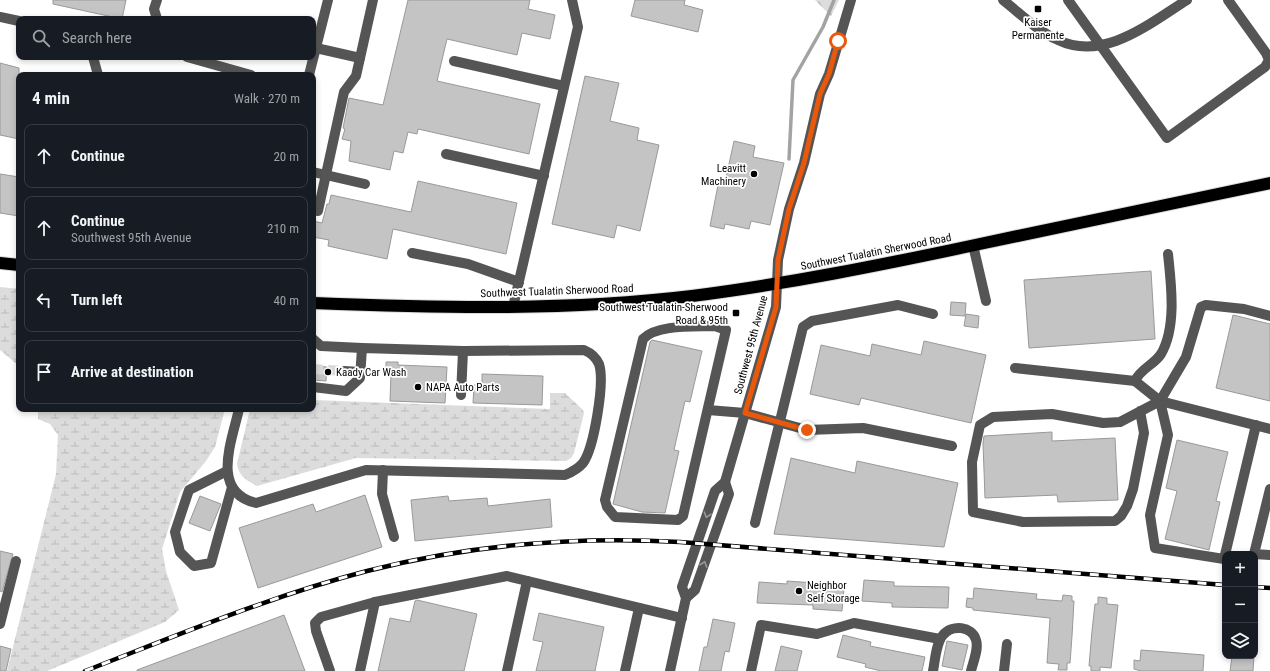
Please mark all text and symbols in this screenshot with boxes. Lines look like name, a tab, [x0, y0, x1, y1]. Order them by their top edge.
marker: Kaiser Permanente	[1033, 4, 1043, 14]
search box	[16, 16, 316, 60]
place label: Kaiser Permanente	[1012, 16, 1064, 42]
icon: search	[30, 27, 52, 49]
text: Search here	[62, 29, 132, 47]
route start	[829, 32, 847, 50]
text: 4 min	[32, 88, 70, 108]
text: Walk · 270 m	[234, 91, 300, 106]
icon: ahead	[33, 145, 55, 167]
text: Continue	[71, 147, 125, 165]
text: 20 m	[273, 149, 299, 164]
place label: Leavitt Machinery	[701, 162, 746, 188]
marker: Leavitt Machinery	[749, 169, 759, 179]
text: Continue	[71, 212, 125, 230]
icon: ahead	[33, 217, 55, 239]
text: 210 m	[267, 221, 299, 236]
text: Southwest 95th Avenue	[71, 230, 191, 245]
street label: Southwest Tualatin Sherwood Road	[800, 231, 952, 273]
street label: Southwest Tualatin Sherwood Road	[480, 282, 634, 300]
icon: left	[33, 289, 55, 311]
text: Turn left	[71, 291, 122, 309]
text: 40 m	[273, 293, 299, 308]
street label: Southwest 95th Avenue	[732, 294, 770, 396]
place label: Southwest Tualatin-Sherwood Road & 95th	[599, 301, 728, 327]
marker: Southwest Tualatin-Sherwood Road & 95th	[731, 308, 741, 318]
icon: arrive	[33, 361, 55, 383]
text: Arrive at destination	[71, 363, 194, 381]
place label: Kaady Car Wash	[336, 366, 406, 379]
marker: Kaady Car Wash	[323, 367, 333, 377]
place label: NAPA Auto Parts	[426, 381, 499, 394]
marker: NAPA Auto Parts	[413, 382, 423, 392]
route end	[798, 421, 816, 439]
one-way arrow	[704, 511, 712, 518]
map controls	[1222, 551, 1258, 659]
button: +	[1222, 551, 1258, 587]
one-way arrow	[699, 561, 707, 568]
place label: Neighbor Self Storage	[807, 579, 860, 605]
marker: Neighbor Self Storage	[794, 586, 804, 596]
button: −	[1222, 587, 1258, 623]
button: layers	[1222, 623, 1258, 659]

